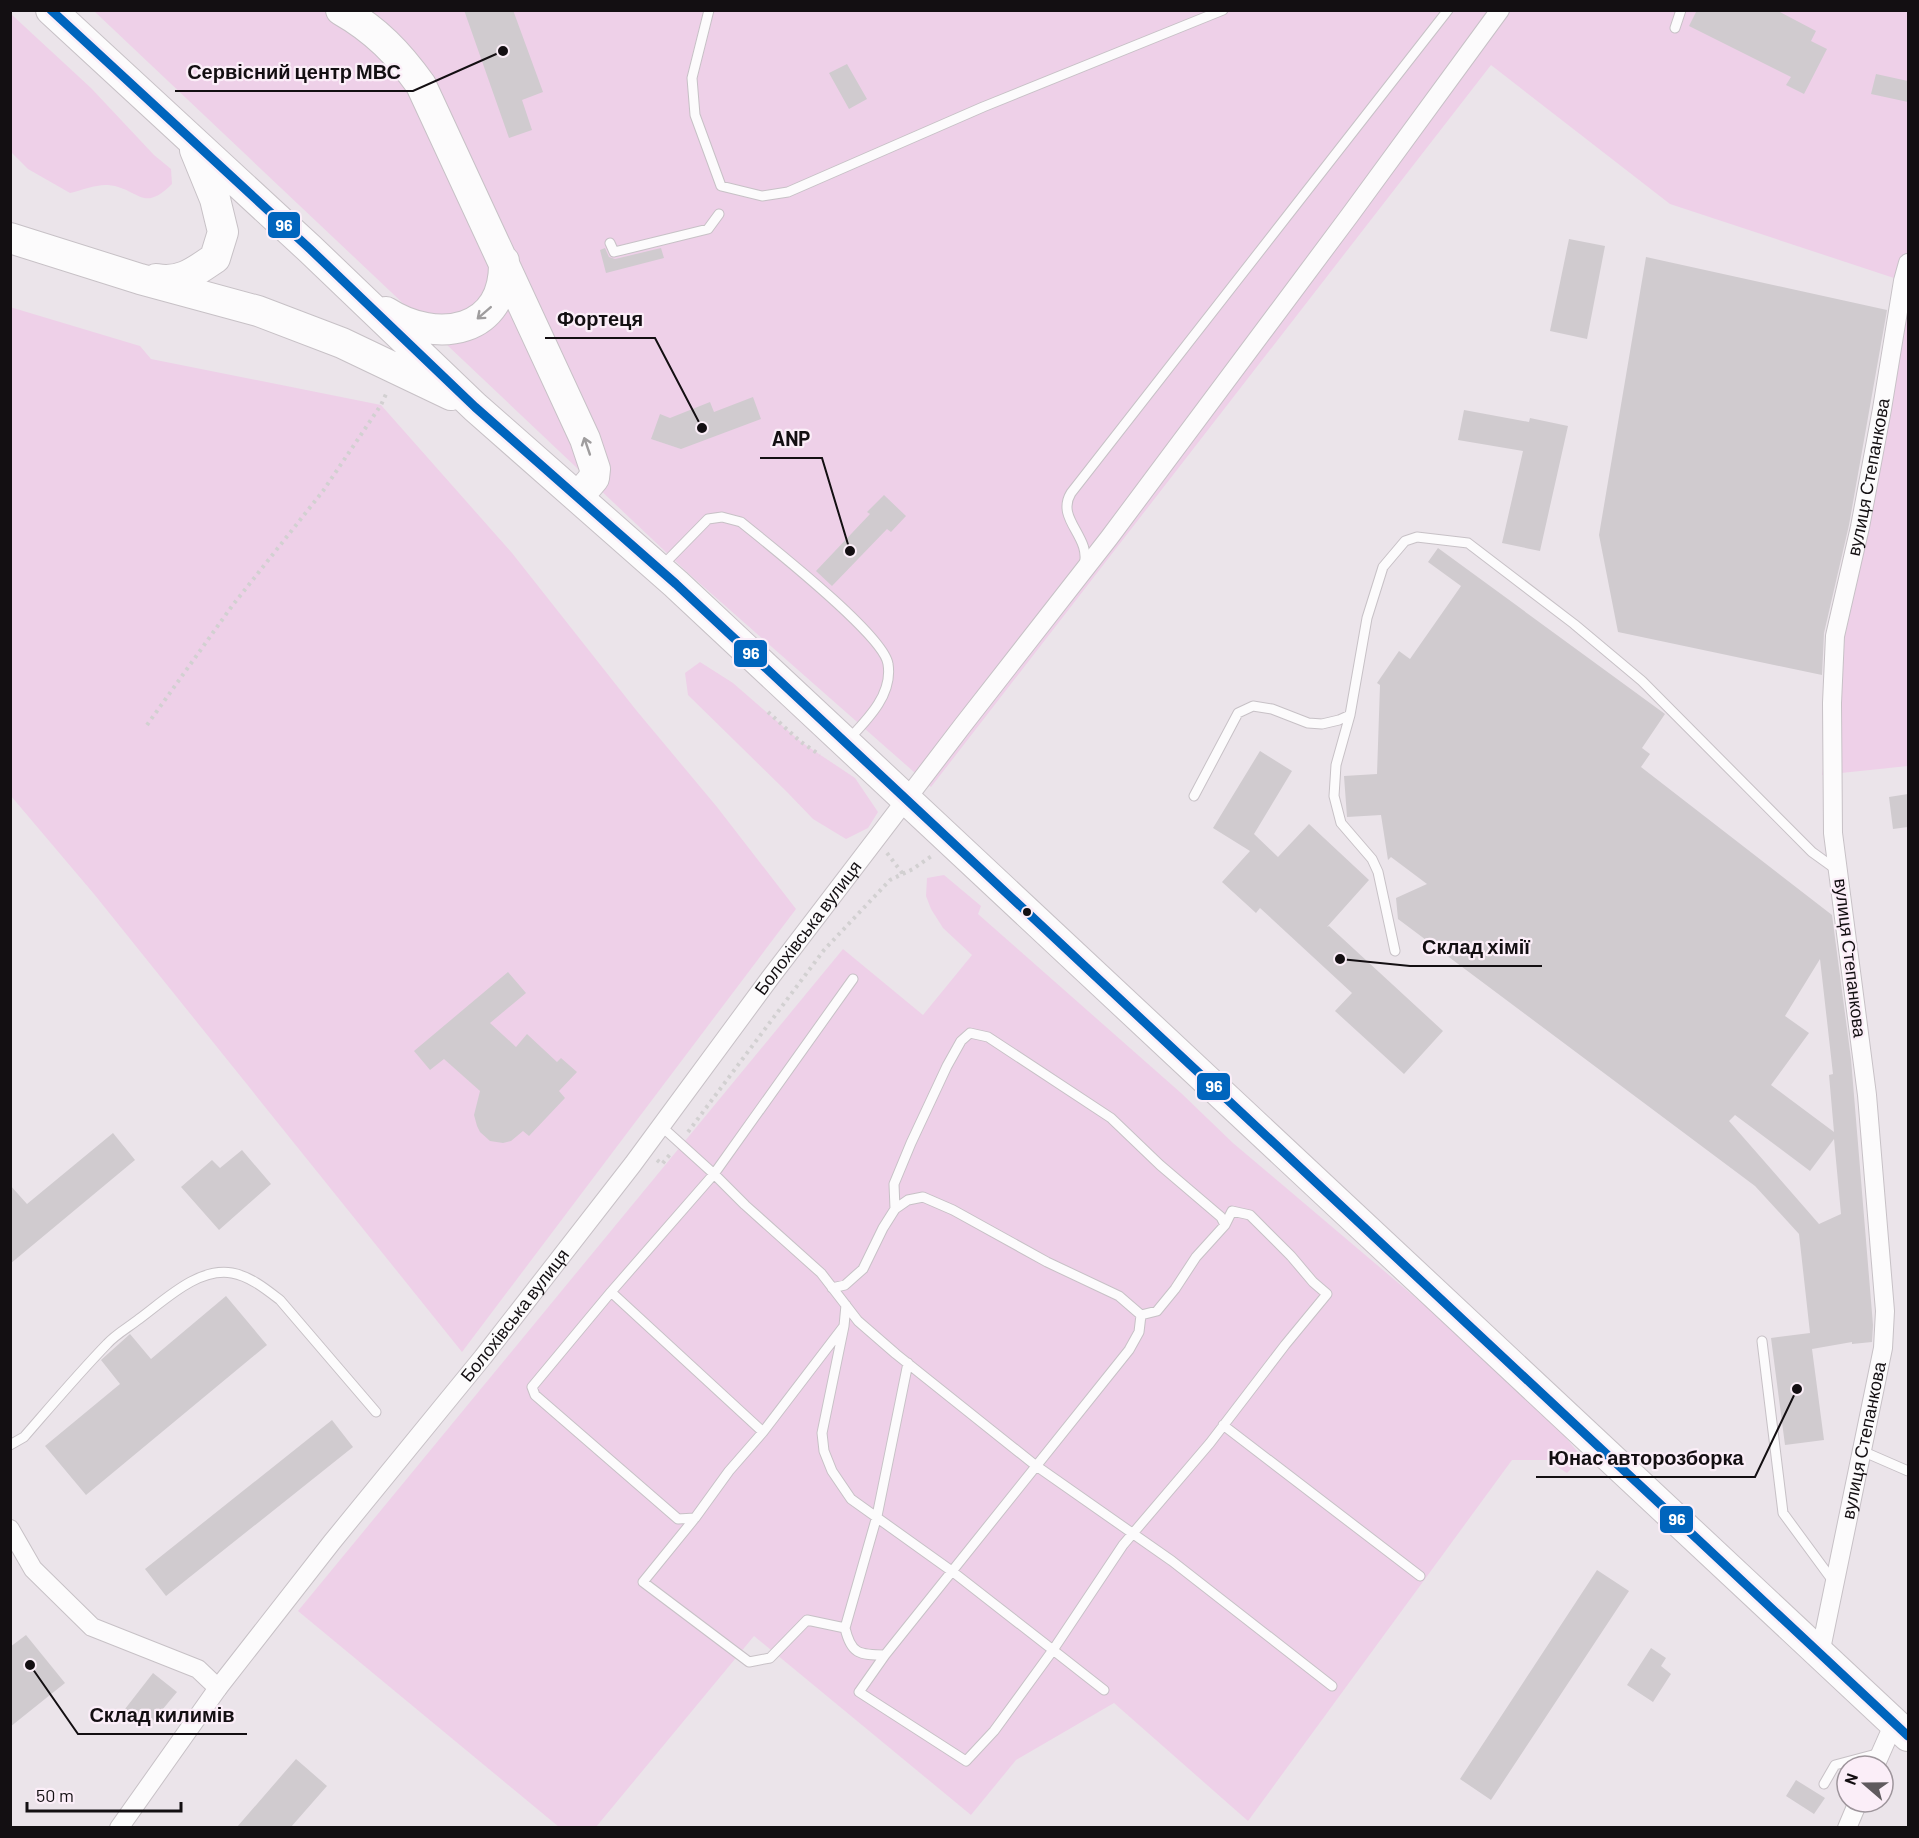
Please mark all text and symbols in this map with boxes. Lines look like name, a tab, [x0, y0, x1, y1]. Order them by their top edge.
callout: Сервісний центр МВС	[175, 53, 413, 91]
text: Сервісний центр МВС	[187, 59, 401, 83]
line badge: 96	[267, 211, 301, 239]
text: 96	[275, 215, 293, 234]
callout: Фортеця	[545, 300, 655, 338]
one-way arrow	[477, 306, 492, 320]
text: Фортеця	[557, 306, 643, 330]
street label: вулиця Степанкова	[1842, 395, 1894, 558]
callout: ANP	[760, 420, 822, 458]
text: ANP	[772, 426, 810, 450]
one-way arrow	[581, 437, 592, 456]
line badge: 96	[733, 639, 768, 668]
text: 96	[742, 643, 760, 662]
street label: Болохівська вулиця	[749, 856, 866, 999]
street label: вулиця Степанкова	[1830, 877, 1872, 1040]
unlabelled marker	[1021, 906, 1033, 918]
callout: Склад хімії	[1410, 928, 1542, 966]
text: Склад хімії	[1422, 934, 1530, 958]
line badge: 96	[1196, 1072, 1231, 1101]
text: 96	[1205, 1076, 1223, 1095]
street label: Болохівська вулиця	[455, 1244, 573, 1386]
street label: вулиця Степанкова	[1836, 1359, 1890, 1521]
callout: Юнас авторозборка	[1536, 1439, 1755, 1477]
text: Юнас авторозборка	[1548, 1445, 1745, 1469]
line badge: 96	[1659, 1505, 1694, 1534]
text: 96	[1668, 1509, 1686, 1528]
callout: Склад килимів	[78, 1696, 247, 1734]
text: Склад килимів	[89, 1702, 235, 1726]
north arrow	[1835, 1754, 1895, 1814]
text: N	[1840, 1770, 1861, 1787]
scale bar	[27, 1775, 182, 1813]
text: 50 m	[36, 1784, 74, 1806]

